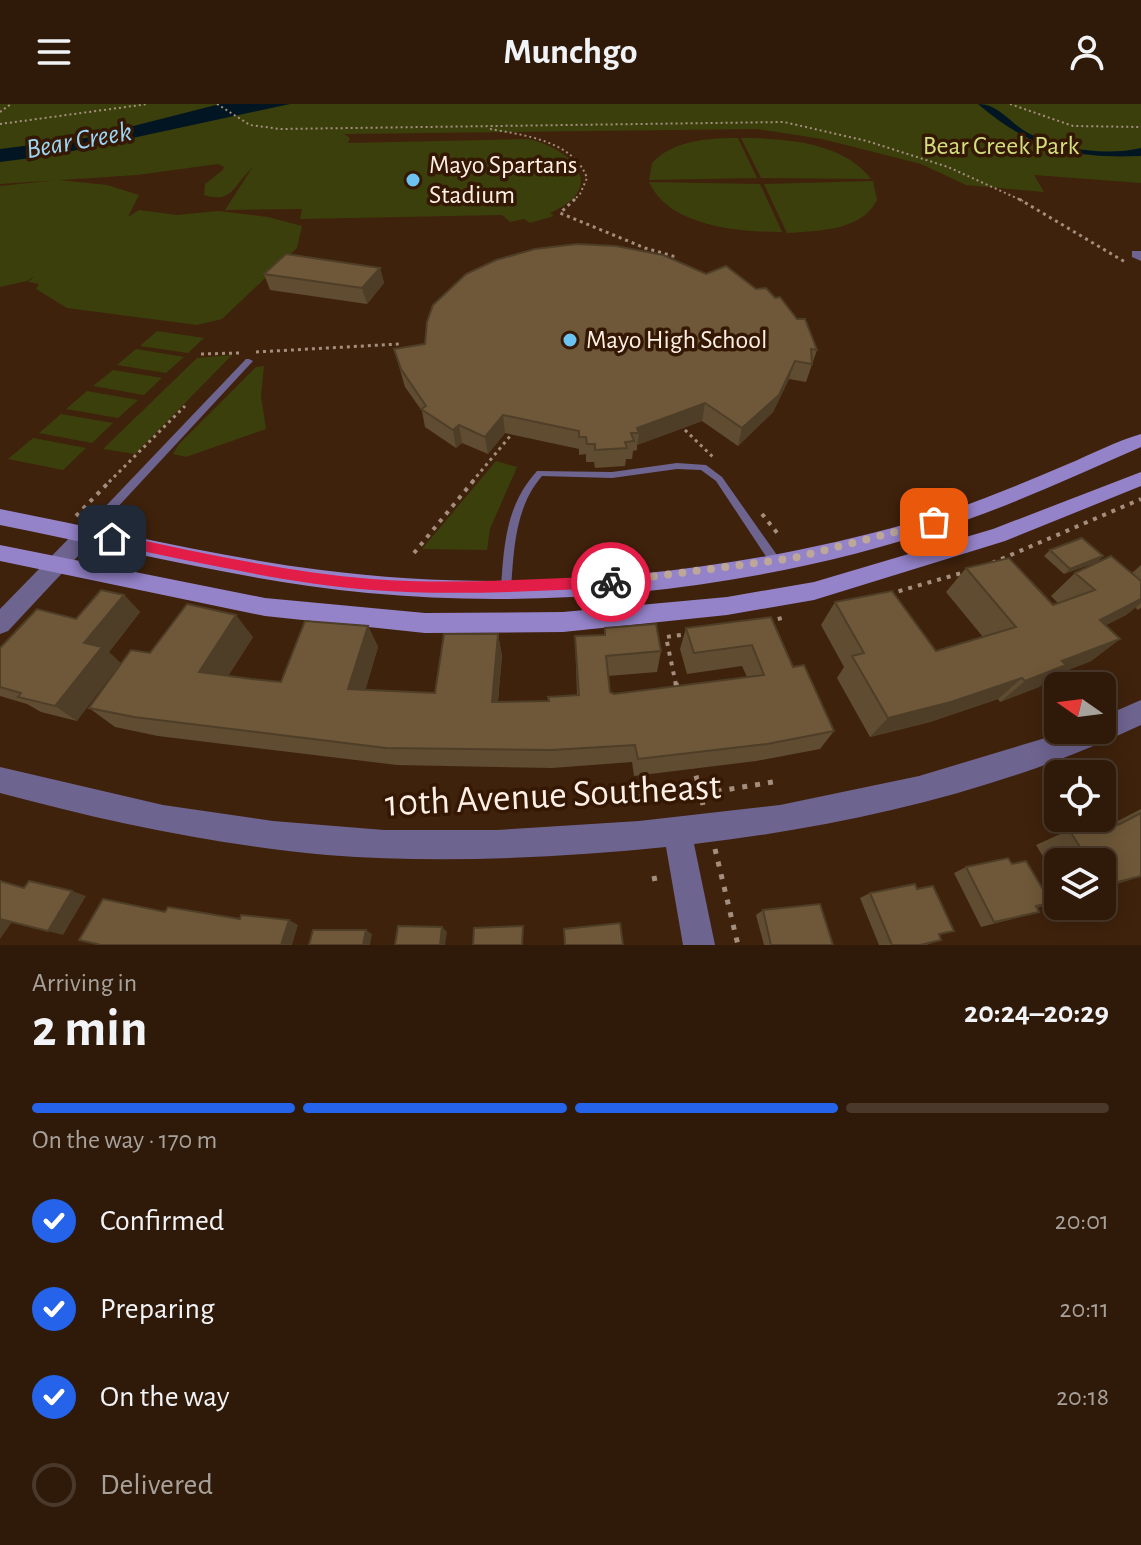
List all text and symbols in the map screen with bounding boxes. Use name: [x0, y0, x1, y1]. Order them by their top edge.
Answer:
icon: menu: [32, 30, 76, 74]
icon: person: [1065, 30, 1109, 74]
text: Munchgo: [503, 34, 638, 70]
water label: Bear Creek: [24, 118, 134, 164]
park label: Bear Creek Park: [923, 133, 1079, 159]
place label: Mayo Spartans Stadium: [429, 152, 577, 208]
marker: Mayo Spartans Stadium: [404, 171, 422, 189]
place label: Mayo High School: [586, 327, 768, 353]
marker: Mayo High School: [561, 331, 579, 349]
pin: [900, 488, 968, 556]
icon: bag: [912, 500, 956, 544]
pin: [78, 505, 146, 573]
icon: home: [90, 517, 134, 561]
courier: [571, 542, 651, 622]
icon: bike: [589, 560, 633, 604]
north arrow: [1044, 672, 1116, 744]
map controls: [1044, 672, 1116, 920]
button: locate: [1044, 760, 1116, 832]
street label: 10th Avenue Southeast: [384, 768, 722, 824]
button: layers: [1044, 848, 1116, 920]
text: Arriving in: [32, 970, 137, 996]
text: 20:24–20:29: [964, 998, 1109, 1028]
text: 2 min: [32, 1003, 147, 1055]
text: On the way · 170 m: [32, 1127, 217, 1153]
icon: check: [32, 1199, 76, 1243]
text: Confirmed: [100, 1206, 224, 1236]
text: 20:01: [1055, 1208, 1109, 1234]
icon: check: [32, 1287, 76, 1331]
text: Preparing: [100, 1294, 215, 1324]
text: 20:11: [1060, 1296, 1109, 1322]
icon: check: [32, 1375, 76, 1419]
text: On the way: [100, 1382, 229, 1412]
text: 20:18: [1056, 1384, 1109, 1410]
text: Delivered: [100, 1470, 213, 1500]

